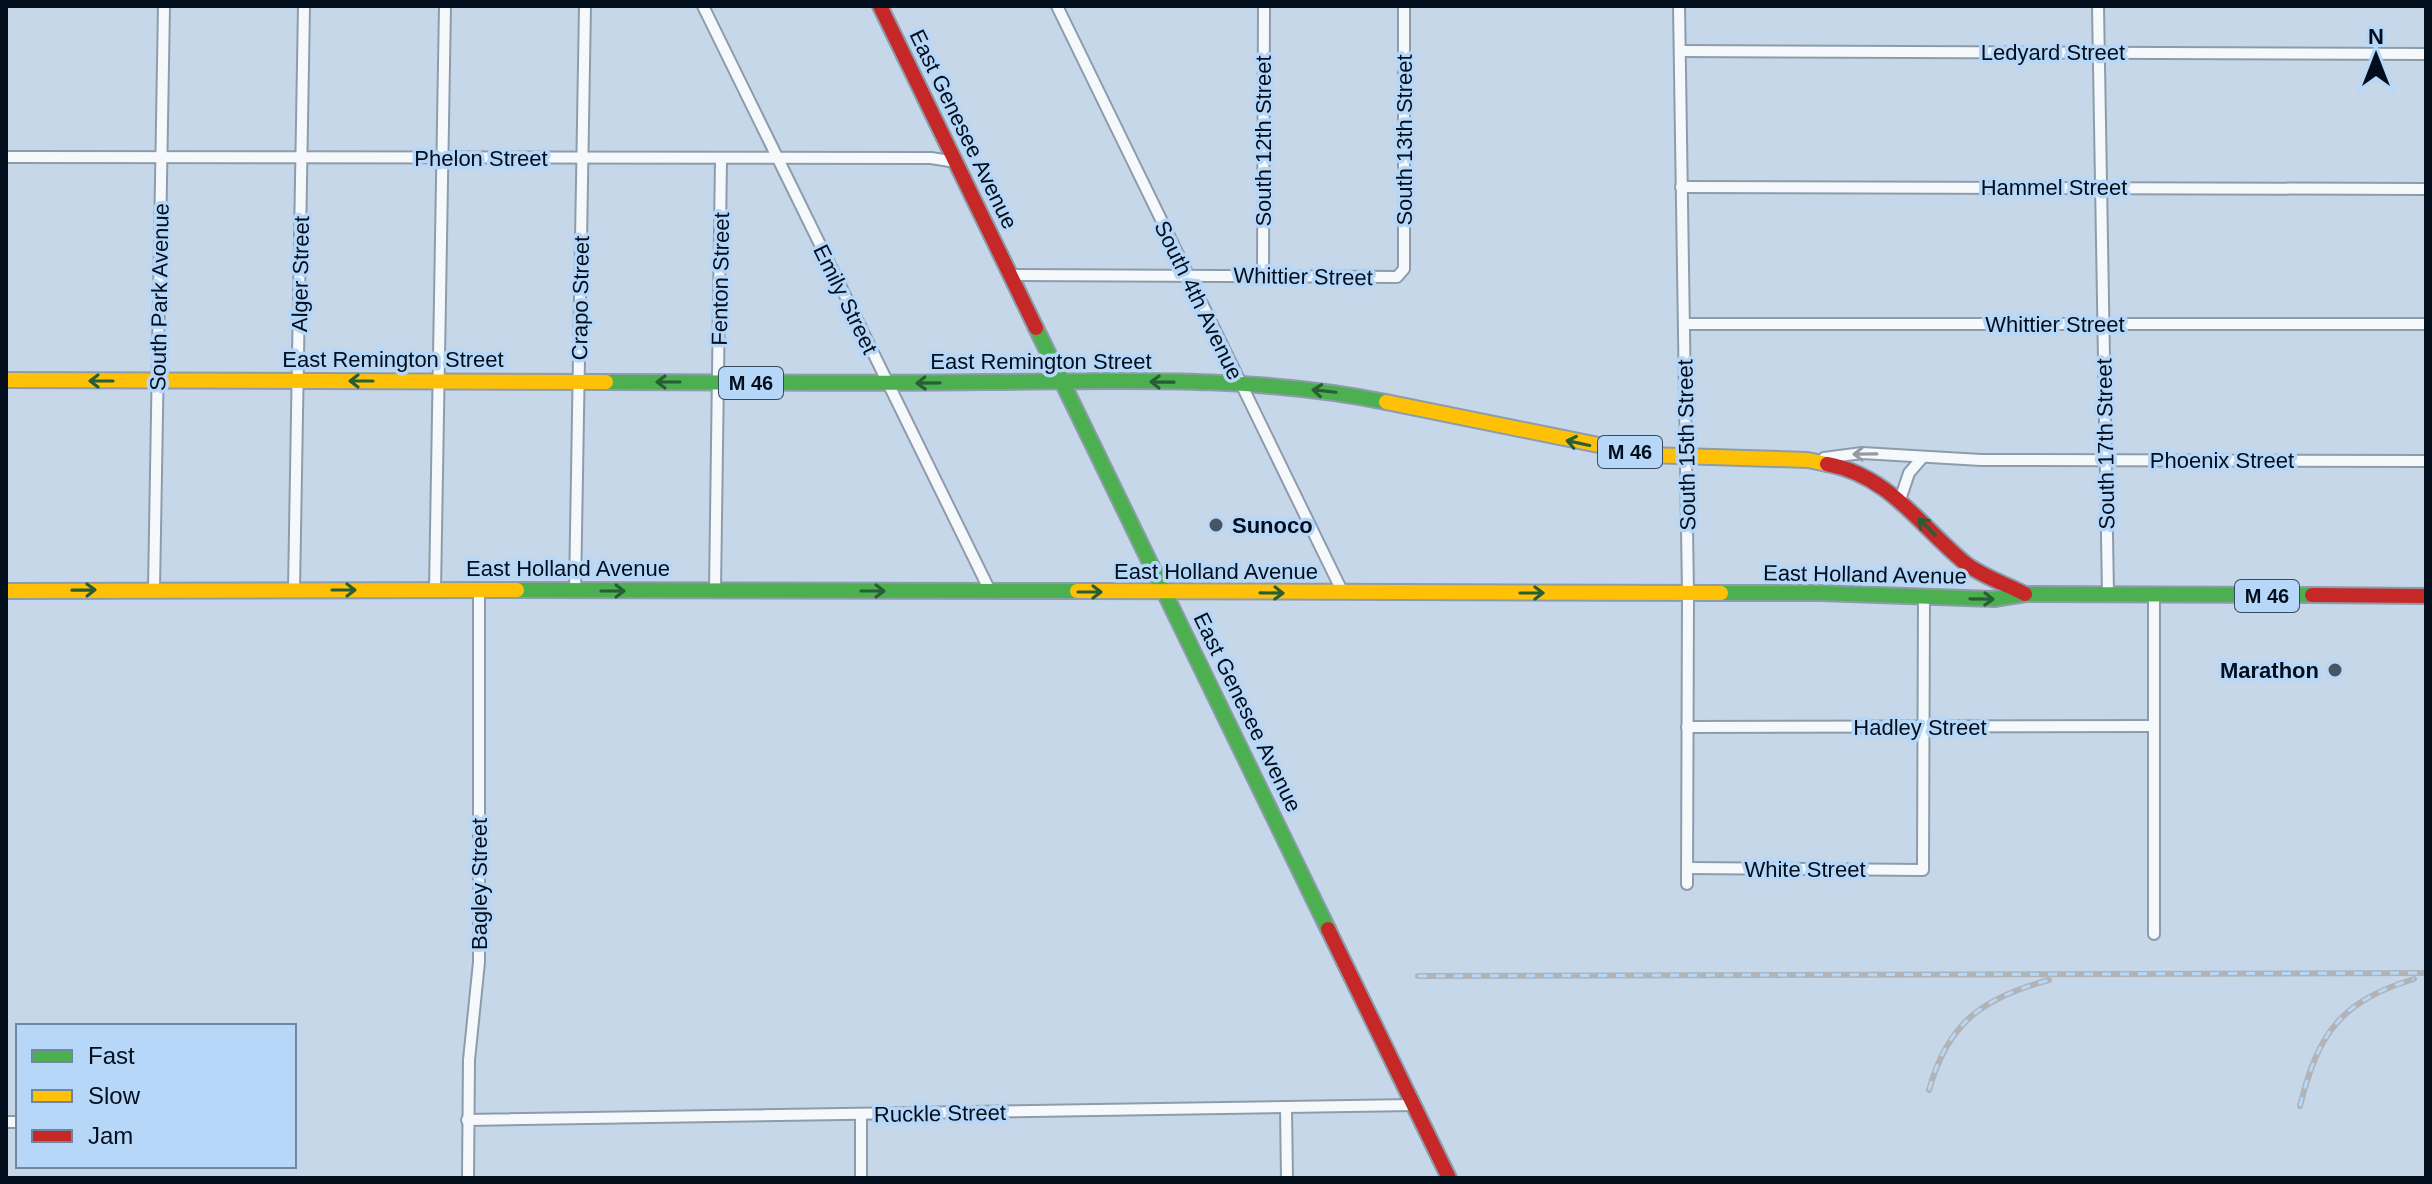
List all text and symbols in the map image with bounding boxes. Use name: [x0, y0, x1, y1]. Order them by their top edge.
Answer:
north arrow: [2336, 16, 2416, 96]
text: N: [2368, 24, 2384, 49]
street label: East Genesee Avenue: [904, 26, 1023, 233]
street label: Ledyard Street: [1981, 40, 2125, 65]
street label: South 13th Street: [1392, 54, 1417, 226]
street label: South 12th Street: [1251, 55, 1276, 227]
street label: Phelon Street: [414, 146, 548, 171]
street label: Hammel Street: [1981, 175, 2127, 200]
street label: South Park Avenue: [145, 203, 174, 391]
street label: Fenton Street: [707, 212, 734, 346]
street label: Alger Street: [287, 216, 314, 332]
street label: South 4th Avenue: [1149, 217, 1248, 384]
street label: Crapo Street: [567, 235, 594, 361]
street label: Emily Street: [808, 240, 883, 358]
street label: Whittier Street: [1233, 263, 1373, 290]
street label: Whittier Street: [1985, 312, 2125, 337]
street label: East Remington Street: [282, 347, 504, 372]
street label: East Remington Street: [930, 349, 1152, 374]
street label: South 17th Street: [2092, 358, 2119, 530]
street label: South 15th Street: [1673, 359, 1700, 531]
road number: M 46: [719, 367, 783, 399]
one-way arrow: [88, 373, 115, 389]
one-way arrow: [348, 373, 375, 389]
one-way arrow: [655, 374, 682, 390]
one-way arrow: [1149, 374, 1176, 390]
one-way arrow: [915, 375, 942, 391]
one-way arrow: [1312, 383, 1337, 398]
one-way arrow: [1566, 435, 1592, 450]
road number: M 46: [1598, 436, 1662, 468]
one-way arrow: [1852, 447, 1879, 462]
street label: Phoenix Street: [2150, 448, 2294, 473]
place label: Sunoco: [1232, 513, 1313, 538]
marker: Sunoco: [1207, 516, 1225, 534]
one-way arrow: [1917, 518, 1937, 537]
street label: East Holland Avenue: [466, 556, 670, 581]
street label: East Holland Avenue: [1114, 559, 1318, 584]
street label: East Holland Avenue: [1763, 560, 1967, 589]
road number: M 46: [2235, 580, 2299, 612]
one-way arrow: [70, 582, 97, 598]
one-way arrow: [330, 582, 357, 598]
one-way arrow: [599, 583, 626, 599]
one-way arrow: [859, 583, 886, 599]
one-way arrow: [1076, 584, 1103, 600]
one-way arrow: [1258, 585, 1285, 601]
one-way arrow: [1518, 585, 1545, 600]
one-way arrow: [1968, 591, 1995, 607]
street label: East Genesee Avenue: [1188, 609, 1307, 816]
place label: Marathon: [2220, 658, 2319, 683]
marker: Marathon: [2326, 661, 2344, 679]
street label: Hadley Street: [1853, 715, 1987, 740]
street label: Bagley Street: [467, 818, 492, 950]
street label: White Street: [1744, 857, 1866, 882]
legend: [16, 1024, 296, 1168]
text: Fast: [88, 1042, 135, 1069]
text: Slow: [88, 1082, 141, 1109]
street label: Ruckle Street: [874, 1100, 1006, 1127]
text: Jam: [88, 1122, 133, 1149]

